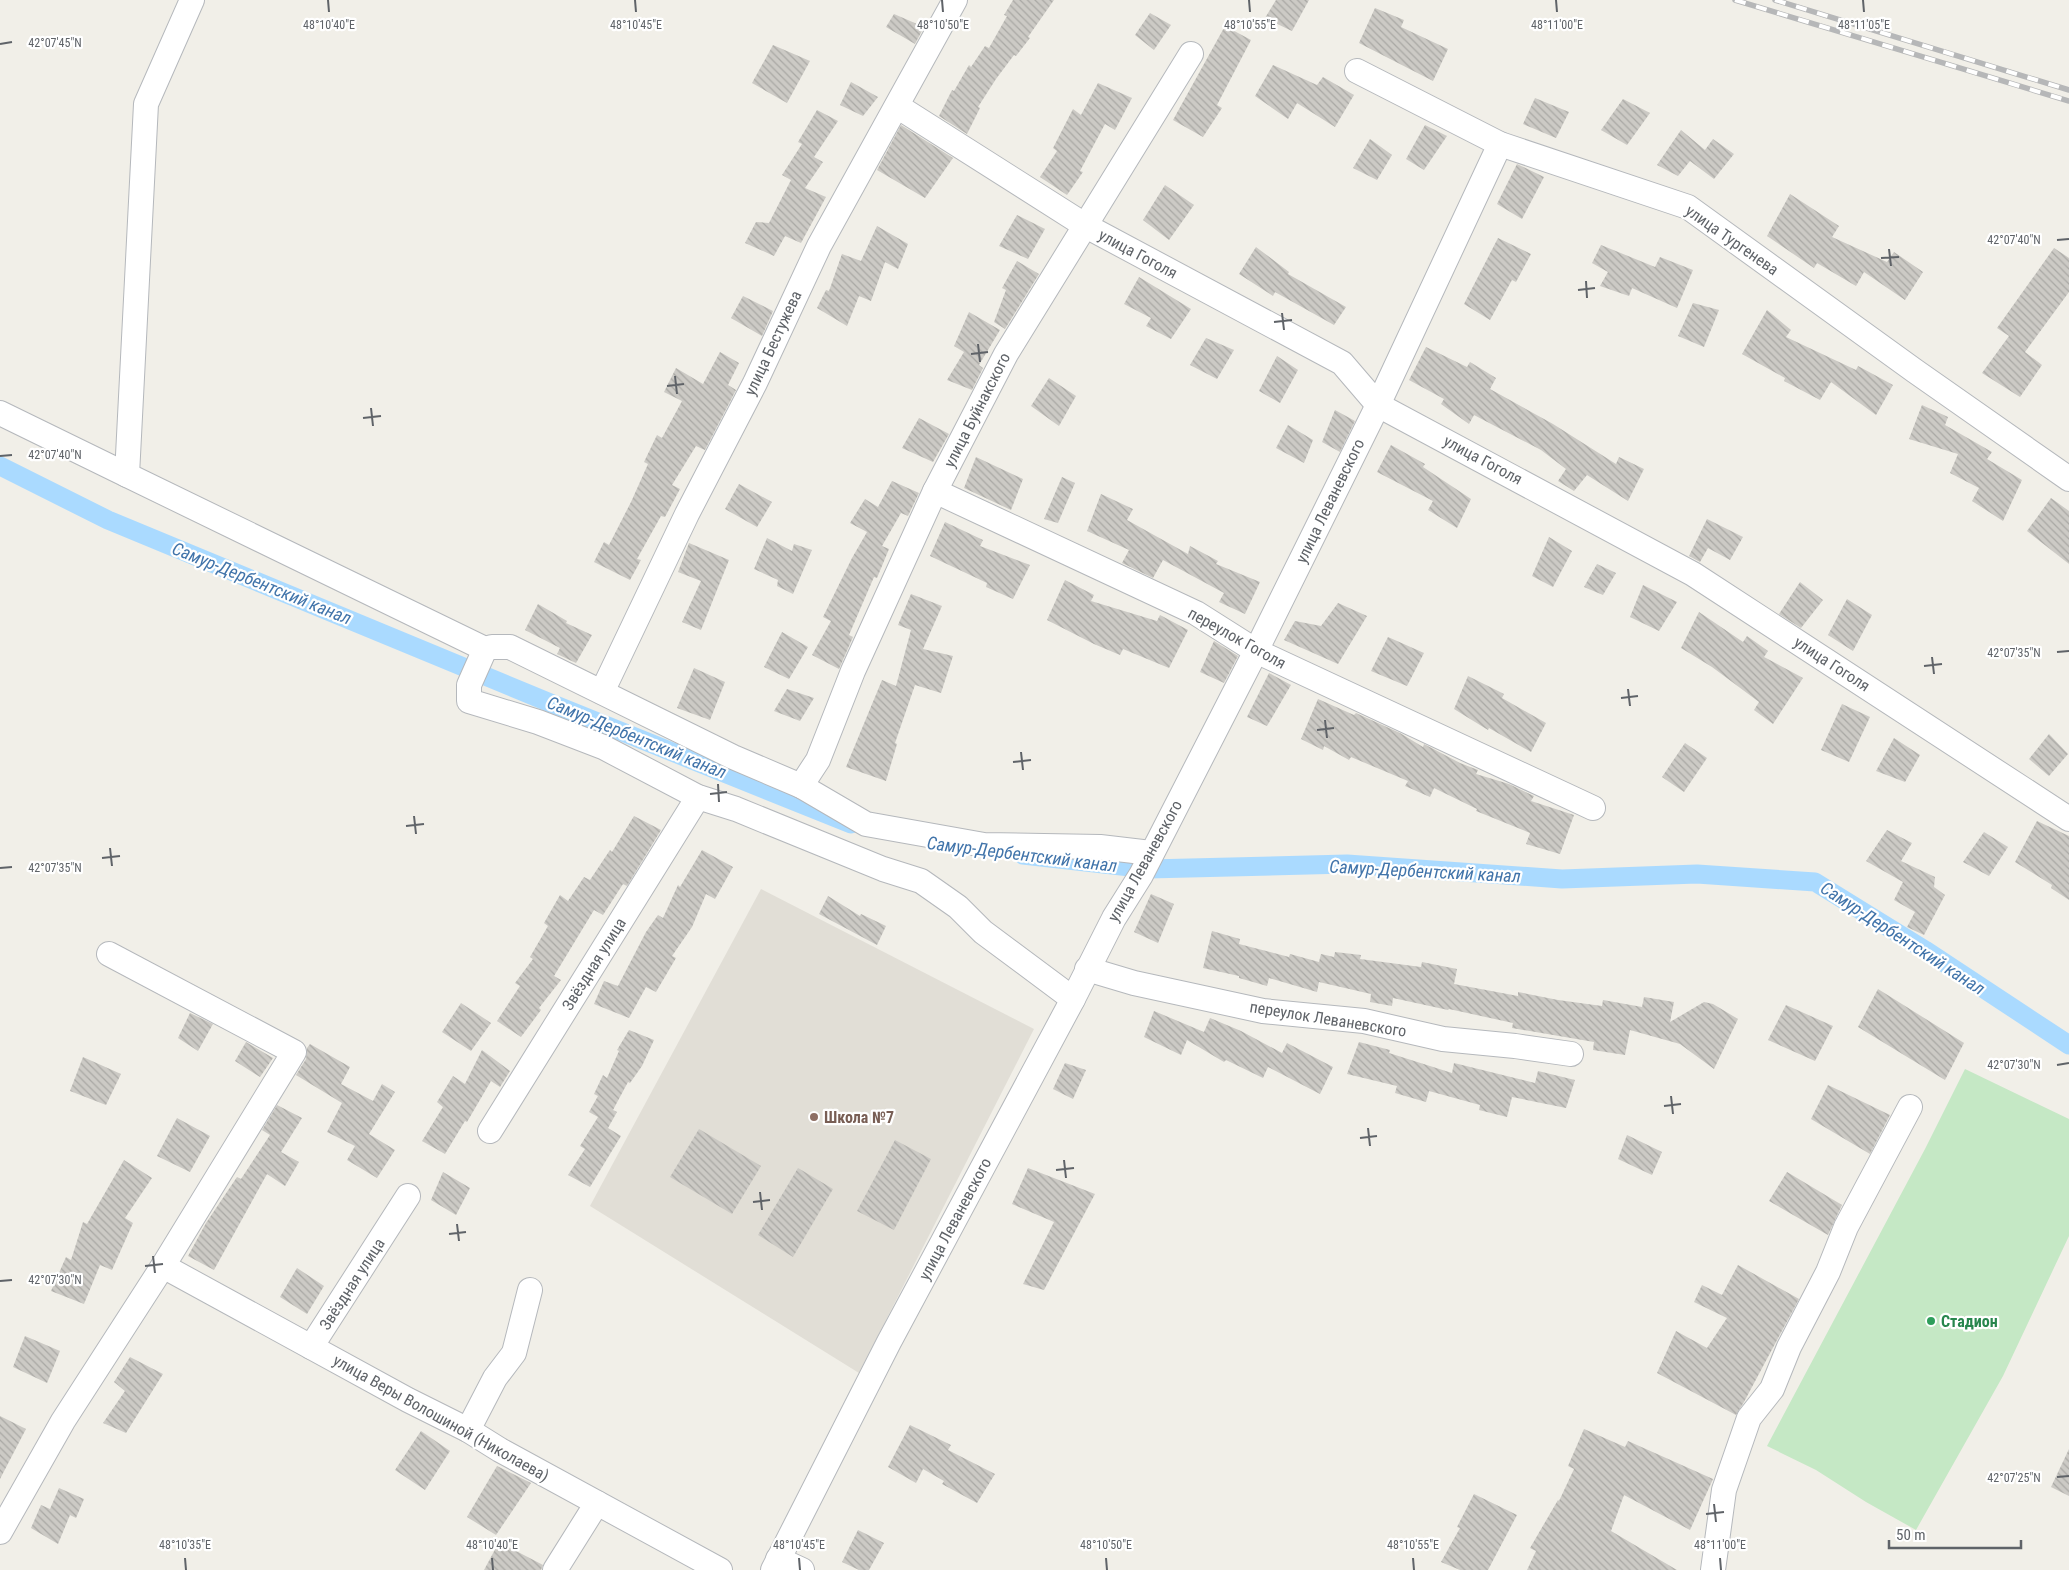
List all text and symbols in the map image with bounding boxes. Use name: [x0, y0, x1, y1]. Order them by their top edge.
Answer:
text: 48°10'40"E: [303, 18, 355, 32]
text: 48°10'45"E: [610, 18, 662, 32]
text: 48°10'50"E: [917, 18, 969, 32]
text: 48°10'55"E: [1224, 18, 1276, 32]
text: 48°11'00"E: [1531, 18, 1583, 32]
text: 48°11'05"E: [1838, 18, 1890, 32]
text: 42°07'45"N: [28, 36, 82, 50]
street label: улица Тургенева: [1682, 201, 1782, 279]
street label: улица Гоголя: [1095, 225, 1181, 283]
text: 42°07'40"N: [1987, 233, 2041, 247]
street label: улица Бестужева: [740, 288, 806, 398]
street label: улица Буйнакского: [940, 349, 1014, 471]
street label: улица Гоголя: [1440, 431, 1526, 489]
street label: улица Леваневского: [1292, 436, 1368, 566]
text: 42°07'40"N: [28, 448, 82, 462]
water label: Самур-Дербентский канал: [169, 537, 355, 629]
street label: переулок Гоголя: [1185, 603, 1289, 673]
street label: улица Гоголя: [1791, 633, 1873, 695]
text: 42°07'35"N: [1987, 646, 2041, 660]
water label: Самур-Дербентский канал: [544, 691, 730, 783]
street label: улица Леваневского: [1104, 797, 1186, 925]
water label: Самур-Дербентский канал: [926, 832, 1118, 876]
water label: Самур-Дербентский канал: [1329, 856, 1521, 887]
text: 42°07'35"N: [28, 861, 82, 875]
water label: Самур-Дербентский канал: [1817, 877, 1989, 999]
street label: Звёздная улица: [558, 914, 630, 1014]
street label: переулок Леваневского: [1248, 997, 1408, 1041]
text: 42°07'30"N: [1987, 1058, 2041, 1072]
place label: Школа №7: [824, 1108, 894, 1127]
marker: Школа №7: [808, 1111, 820, 1123]
street label: улица Леваневского: [915, 1155, 995, 1283]
street label: Звёздная улица: [315, 1235, 389, 1333]
text: 42°07'30"N: [28, 1273, 82, 1287]
place label: Стадион: [1941, 1312, 1998, 1331]
marker: Стадион: [1925, 1315, 1937, 1327]
street label: улица Веры Волошиной (Николаева): [330, 1351, 552, 1485]
text: 42°07'25"N: [1987, 1471, 2041, 1485]
scale bar: [1889, 1518, 2022, 1550]
text: 50 m: [1896, 1526, 1926, 1544]
text: 48°10'35"E: [159, 1538, 211, 1552]
text: 48°10'40"E: [466, 1538, 518, 1552]
text: 48°10'45"E: [773, 1538, 825, 1552]
text: 48°10'50"E: [1080, 1538, 1132, 1552]
text: 48°10'55"E: [1387, 1538, 1439, 1552]
text: 48°11'00"E: [1694, 1538, 1746, 1552]

